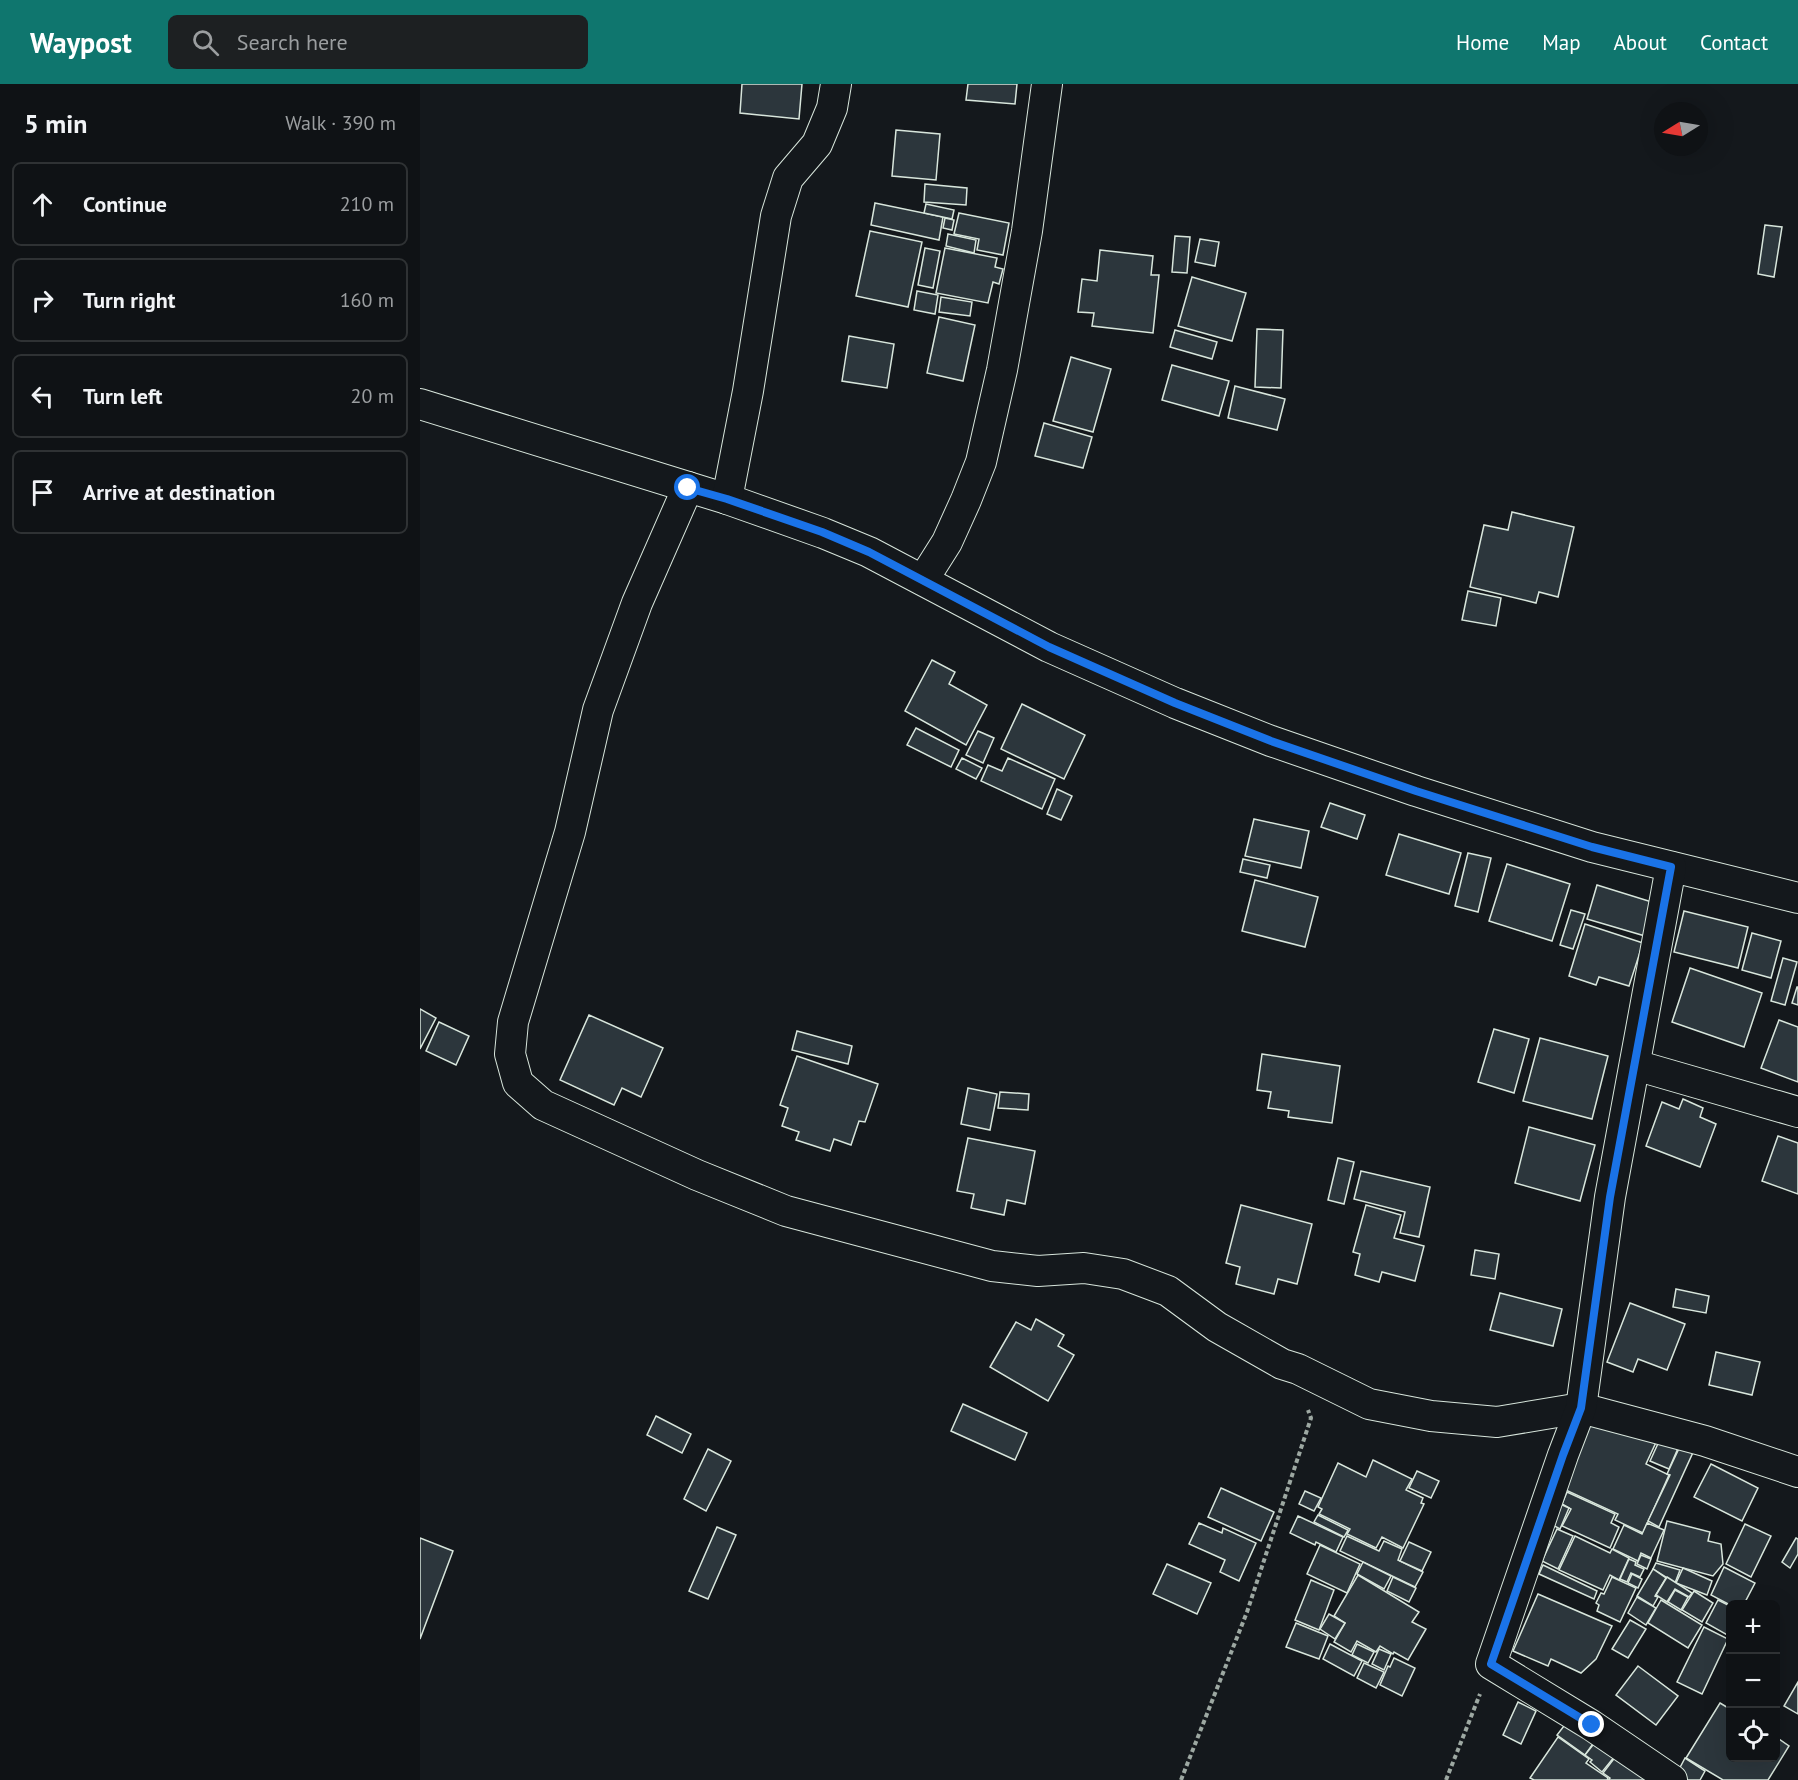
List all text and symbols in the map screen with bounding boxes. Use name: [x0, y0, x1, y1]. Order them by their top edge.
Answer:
search box: [168, 15, 588, 69]
text: Waypost: [30, 24, 132, 61]
icon: search: [189, 26, 222, 59]
text: Search here: [237, 28, 348, 56]
text: Home: [1456, 29, 1509, 56]
text: Map: [1542, 29, 1581, 56]
text: About: [1614, 29, 1667, 56]
text: Contact: [1700, 29, 1768, 56]
north arrow: [1654, 102, 1708, 156]
text: 5 min: [24, 107, 87, 140]
text: Walk · 390 m: [285, 110, 396, 136]
icon: ahead: [26, 188, 59, 221]
text: Continue: [83, 190, 167, 218]
text: 210 m: [340, 191, 394, 217]
icon: right: [26, 284, 59, 317]
text: Turn right: [83, 286, 175, 314]
text: 160 m: [340, 287, 394, 313]
icon: left: [26, 380, 59, 413]
text: Turn left: [83, 382, 163, 410]
text: 20 m: [351, 383, 394, 409]
route start: [674, 474, 700, 500]
icon: arrive: [26, 476, 59, 509]
text: Arrive at destination: [83, 478, 275, 506]
map controls: [1726, 1600, 1780, 1762]
button: +: [1726, 1600, 1780, 1654]
button: −: [1726, 1654, 1780, 1708]
button: locate: [1726, 1708, 1780, 1762]
route end: [1578, 1711, 1604, 1737]

